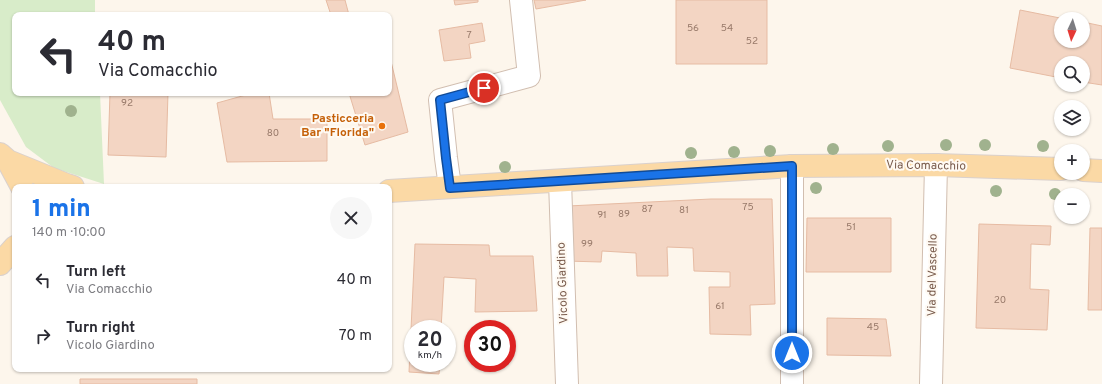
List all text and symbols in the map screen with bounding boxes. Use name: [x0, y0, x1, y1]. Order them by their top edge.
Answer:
north arrow: [1054, 12, 1090, 48]
map controls: [1054, 12, 1090, 224]
house number: 56: [687, 22, 699, 35]
house number: 54: [721, 22, 733, 35]
text: 40 m: [98, 25, 166, 61]
icon: left: [32, 28, 84, 80]
house number: 7: [466, 29, 472, 42]
house number: 52: [746, 35, 758, 48]
button: search: [1054, 56, 1090, 92]
text: Via Comacchio: [98, 60, 218, 83]
pin: [467, 71, 501, 105]
icon: arrive: [473, 77, 495, 99]
house number: 92: [121, 97, 133, 110]
button: layers: [1054, 100, 1090, 136]
place label: Pasticceria Bar "Florida": [301, 111, 374, 141]
marker: Pasticceria Bar "Florida": [377, 121, 387, 131]
house number: 80: [267, 127, 279, 140]
button: +: [1054, 144, 1090, 180]
street label: Via Comacchio: [886, 157, 966, 175]
button: −: [1054, 188, 1090, 224]
text: 1 min: [32, 195, 91, 225]
button: close: [330, 197, 372, 239]
house number: 75: [742, 201, 754, 214]
house number: 87: [641, 203, 653, 216]
house number: 81: [679, 204, 689, 217]
house number: 89: [618, 208, 630, 221]
house number: 91: [597, 209, 607, 222]
house number: 51: [846, 221, 856, 234]
text: 140 m · 10:00: [32, 225, 106, 241]
street label: Via del Vascello: [924, 233, 942, 317]
house number: 99: [581, 238, 593, 251]
street label: Vicolo Giardino: [554, 241, 572, 324]
text: Turn left: [66, 263, 126, 282]
icon: left: [32, 269, 54, 291]
text: 40 m: [337, 271, 372, 290]
text: Via Comacchio: [66, 282, 152, 298]
house number: 20: [994, 294, 1006, 307]
house number: 61: [715, 300, 725, 313]
text: Turn right: [66, 319, 135, 338]
speed limit sign: 30: [464, 320, 516, 372]
house number: 45: [867, 321, 879, 334]
icon: right: [32, 325, 54, 347]
text: 70 m: [339, 327, 372, 346]
text: 20: [417, 328, 443, 354]
position arrow: [771, 332, 813, 374]
text: Vicolo Giardino: [66, 338, 155, 354]
text: km/h: [418, 349, 442, 362]

